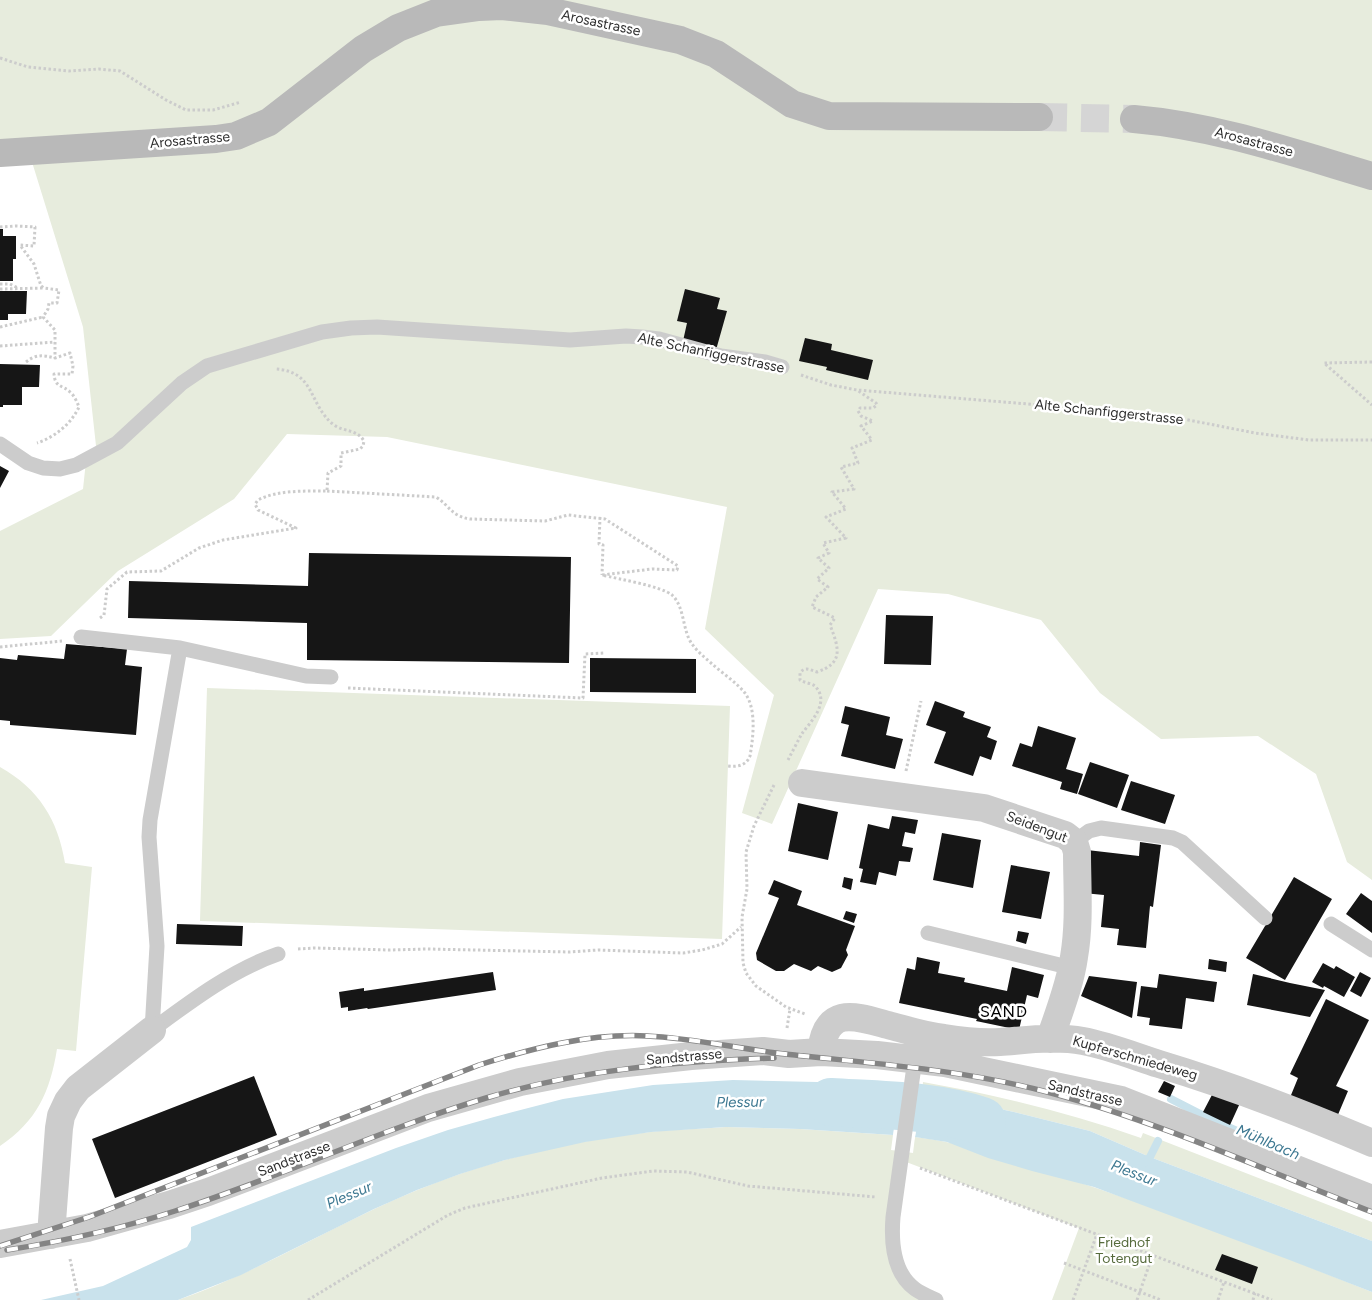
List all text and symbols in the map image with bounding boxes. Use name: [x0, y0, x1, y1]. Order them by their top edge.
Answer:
street label: Arosastrasse: [560, 6, 642, 40]
street label: Arosastrasse: [1213, 123, 1295, 161]
street label: Arosastrasse: [149, 128, 231, 152]
street label: Alte Schanfiggerstrasse: [636, 329, 786, 377]
street label: Alte Schanfiggerstrasse: [1034, 396, 1185, 428]
street label: Seidengut: [1004, 808, 1070, 846]
district label: SAND: [980, 1002, 1028, 1021]
street label: Kupferschmiedeweg: [1071, 1032, 1199, 1084]
street label: Sandstrasse: [645, 1045, 723, 1069]
street label: Sandstrasse: [1046, 1076, 1124, 1110]
water label: Plessur: [716, 1093, 765, 1111]
water label: Mühlbach: [1234, 1121, 1302, 1163]
street label: Sandstrasse: [255, 1137, 333, 1181]
water label: Plessur: [1108, 1156, 1160, 1190]
water label: Plessur: [323, 1177, 375, 1213]
park label: Friedhof Totengut: [1095, 1234, 1153, 1267]

